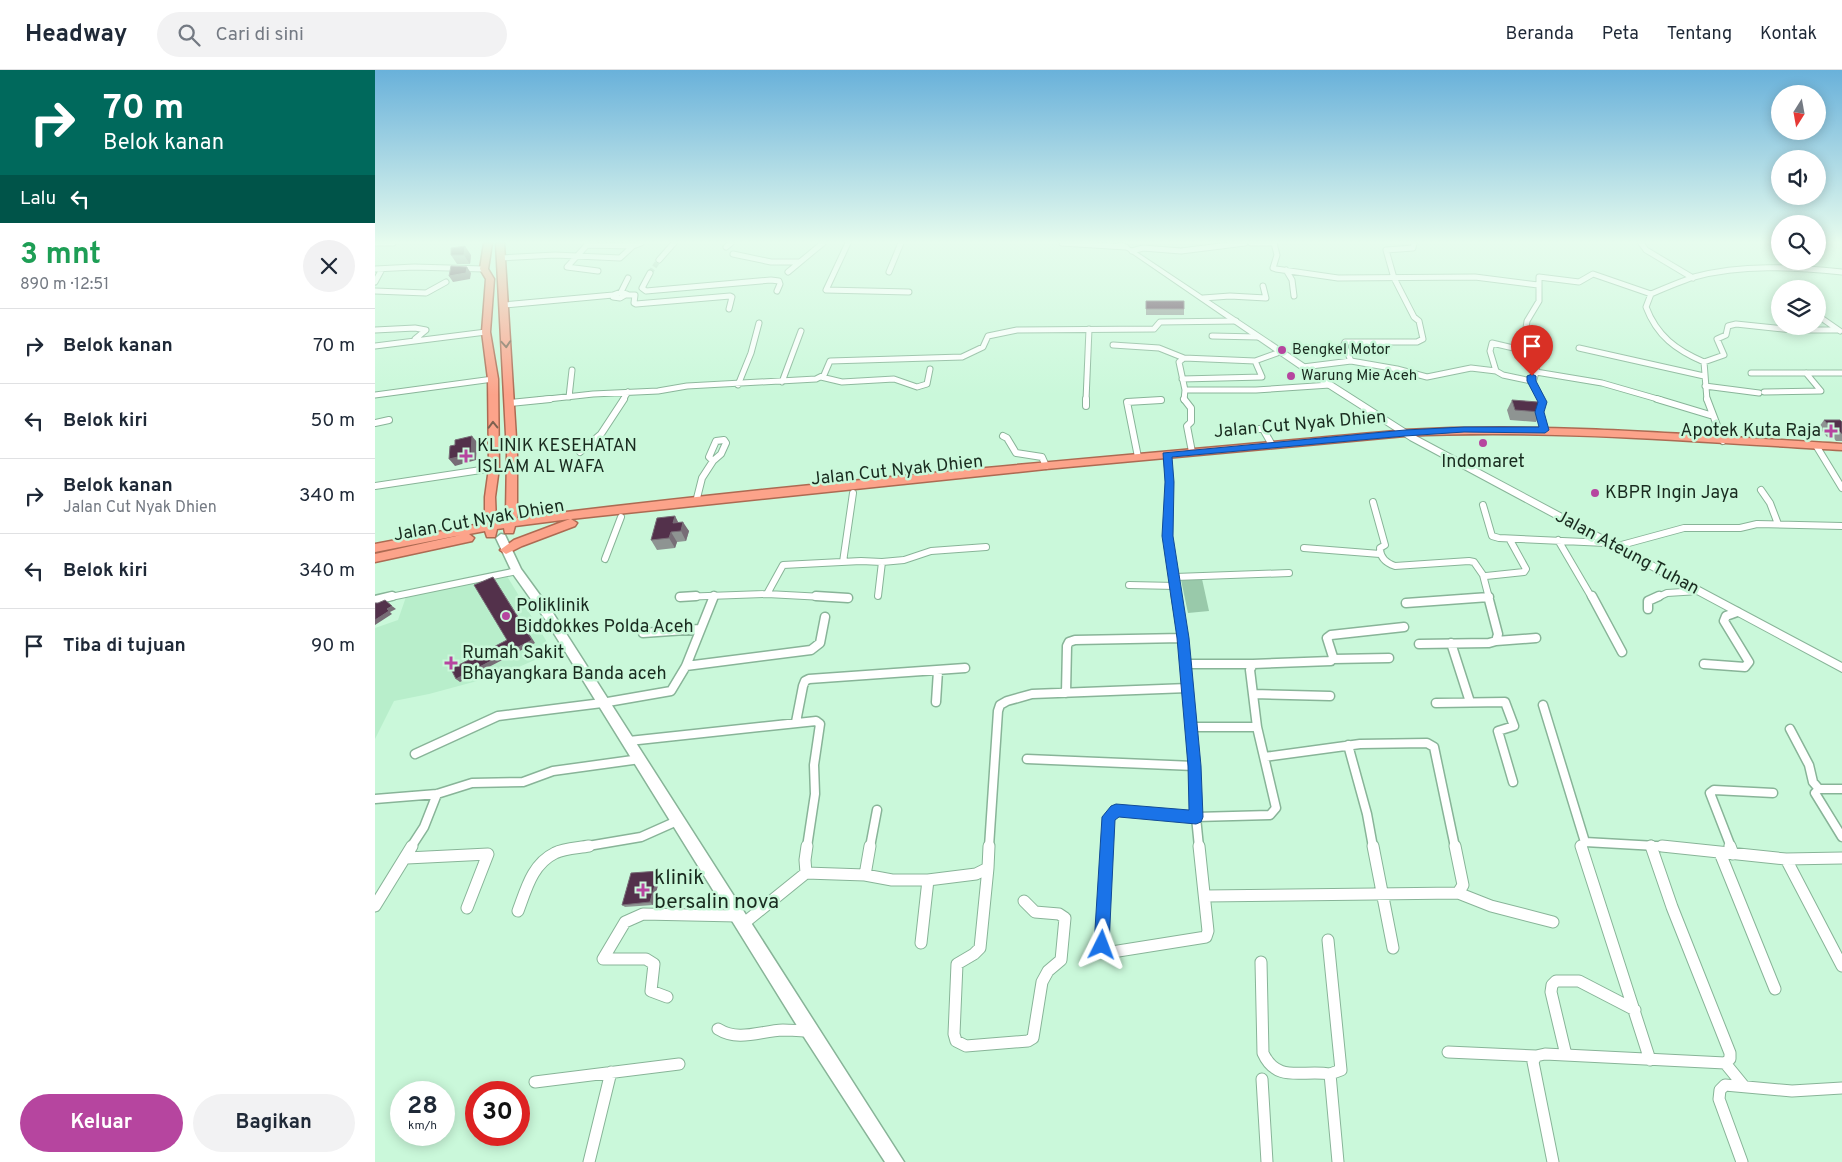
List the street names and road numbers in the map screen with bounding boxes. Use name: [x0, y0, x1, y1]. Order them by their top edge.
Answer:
street label: Jalan Cut Nyak Dhien: [1213, 406, 1387, 444]
street label: Jalan Cut Nyak Dhien: [810, 451, 984, 491]
street label: Jalan Cut Nyak Dhien: [392, 495, 566, 547]
street label: Jalan Ateung Tuhan: [1551, 505, 1703, 601]

